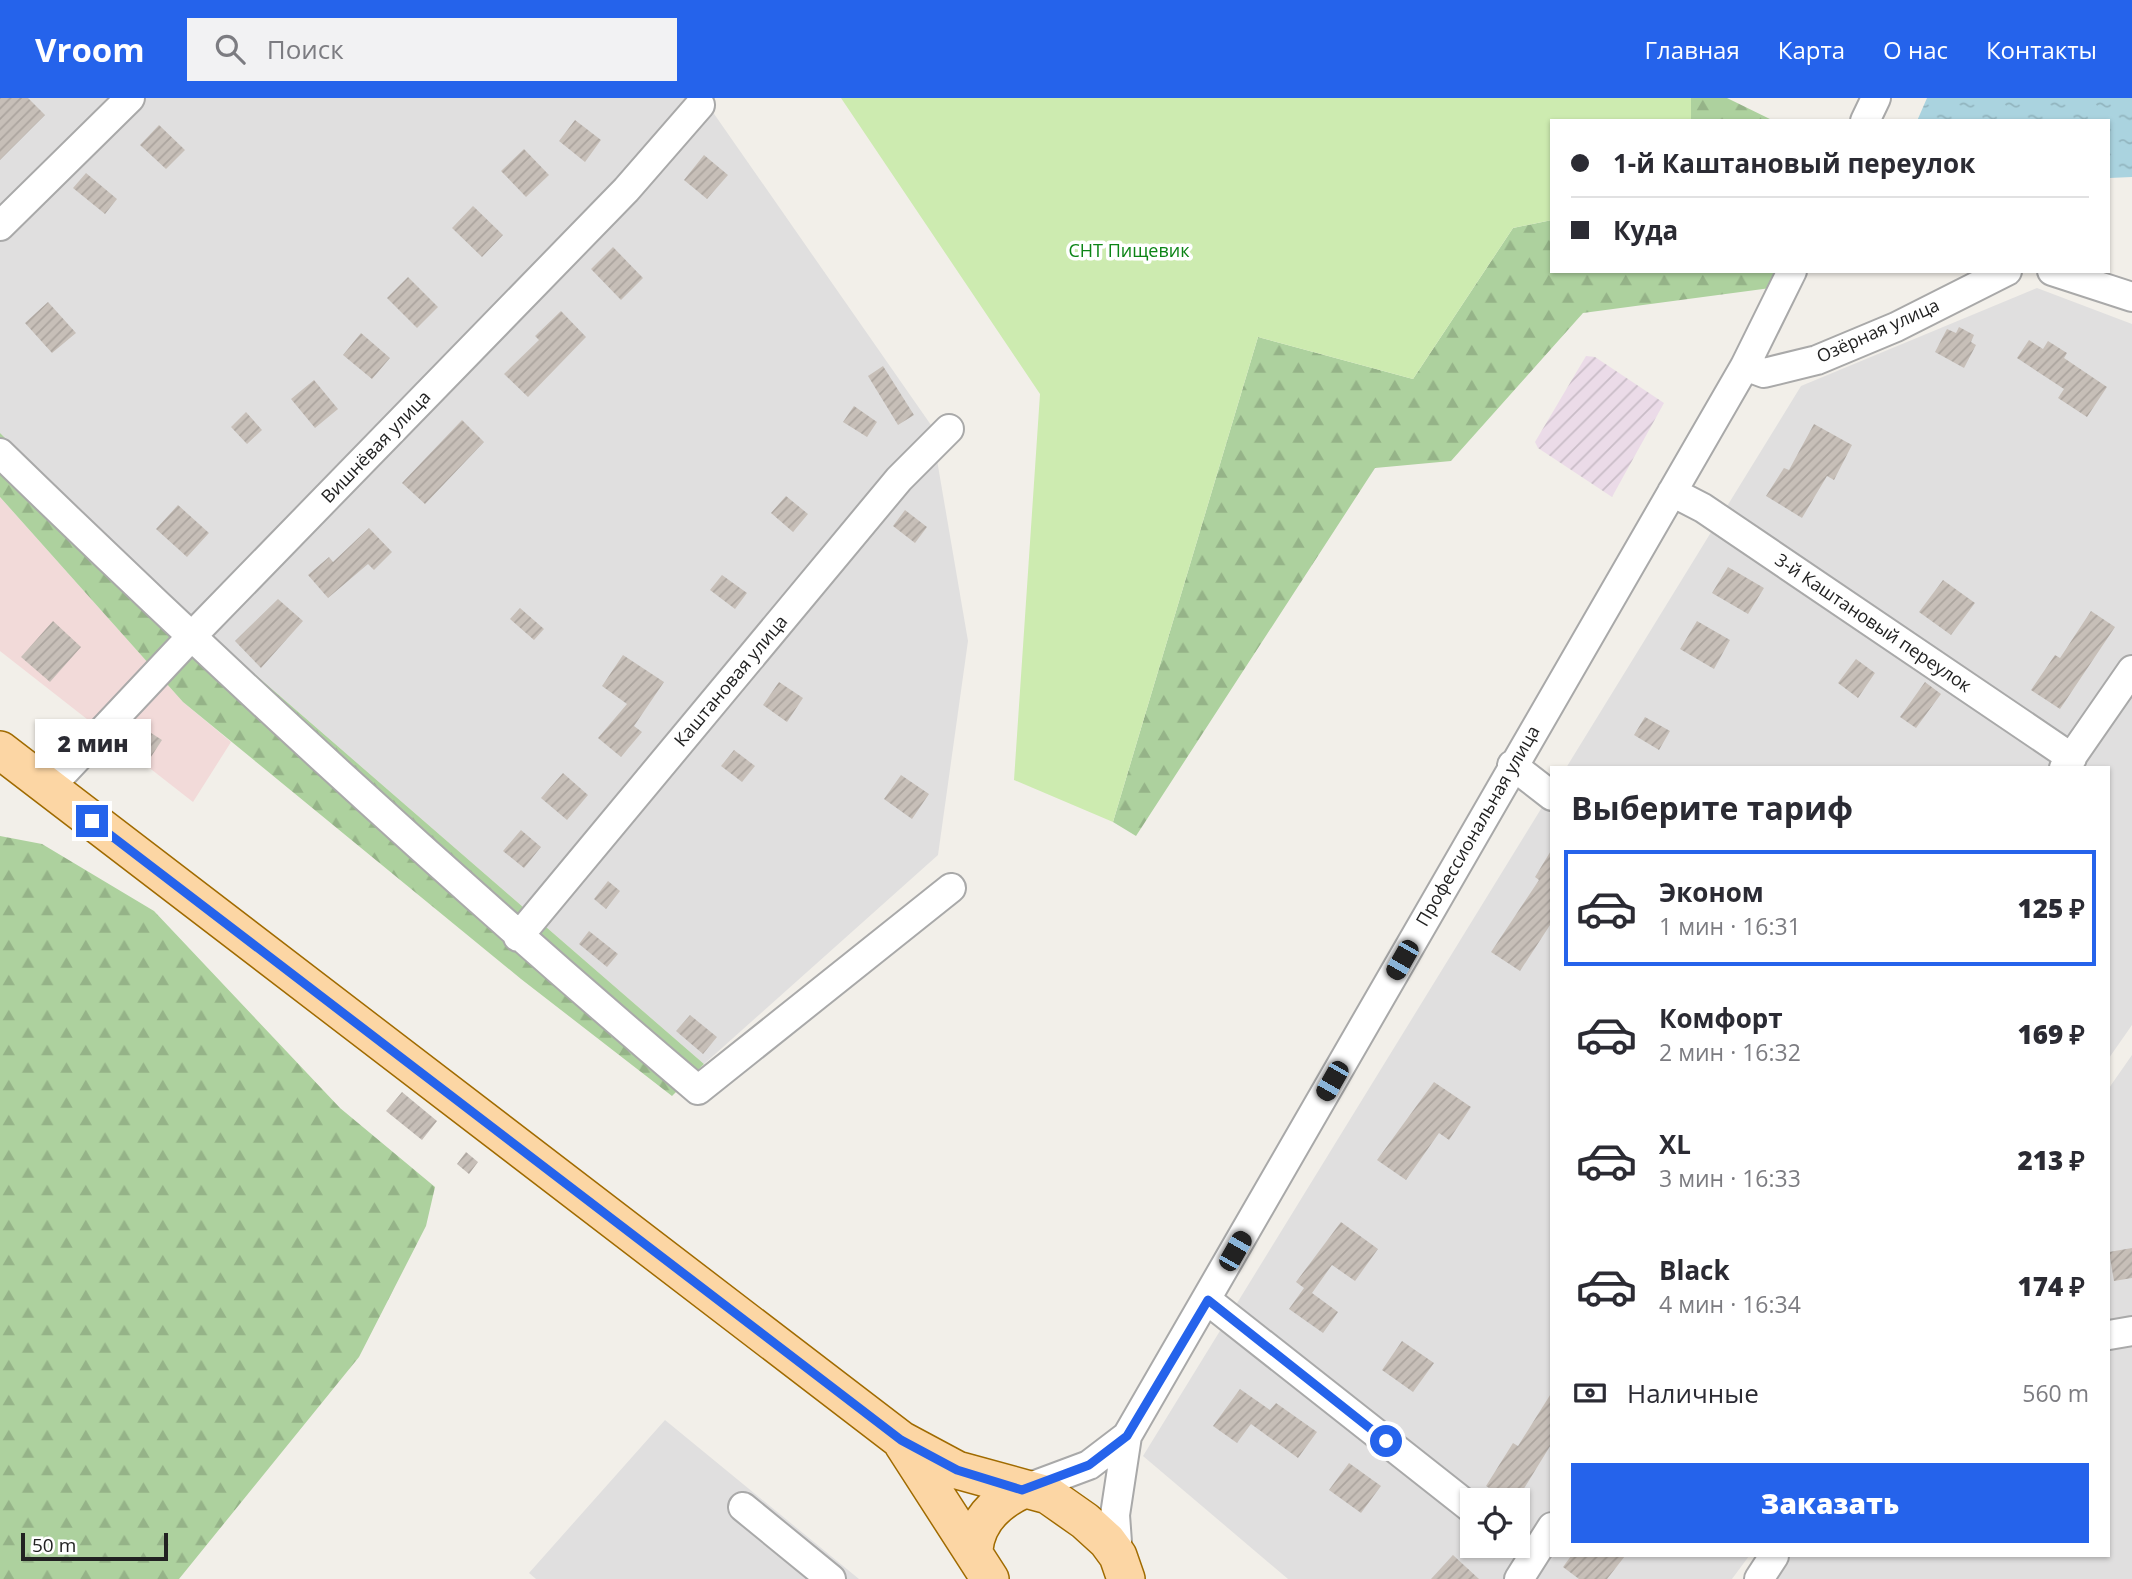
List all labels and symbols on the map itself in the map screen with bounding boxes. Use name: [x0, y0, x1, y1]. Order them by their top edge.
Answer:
park label: СНТ Пищевик: [1068, 238, 1190, 262]
street label: Озёрная улица: [1812, 292, 1943, 368]
street label: Вишнёвая улица: [315, 385, 435, 508]
street label: 3-й Каштановый переулок: [1771, 547, 1977, 697]
street label: Каштановая улица: [668, 610, 792, 751]
callout: 2 мин: [34, 720, 150, 768]
street label: Профессиональная улица: [1410, 721, 1544, 930]
route end: [76, 805, 108, 837]
car: [1383, 937, 1422, 983]
car: [1313, 1058, 1352, 1104]
car: [1216, 1228, 1255, 1274]
route start: [1370, 1425, 1402, 1457]
scale bar: [21, 1530, 168, 1562]

